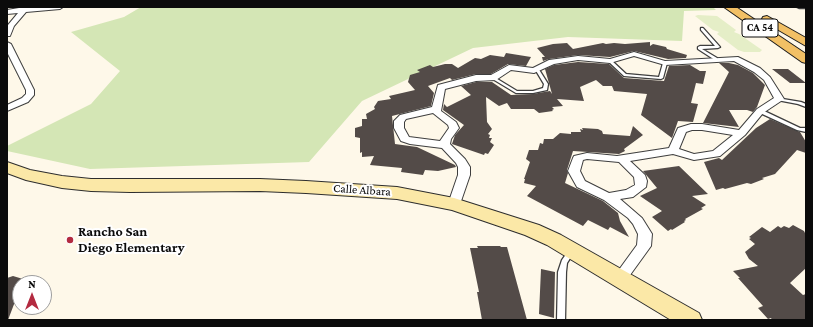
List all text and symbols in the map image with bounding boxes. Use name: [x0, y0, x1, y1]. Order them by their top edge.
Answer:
road number: CA 54: [742, 19, 778, 37]
street label: Calle Albara: [333, 181, 391, 199]
place label: Rancho San Diego Elementary: [78, 224, 184, 256]
marker: Rancho San Diego Elementary: [65, 235, 75, 245]
north arrow: [12, 275, 52, 315]
text: N: [28, 278, 36, 290]

